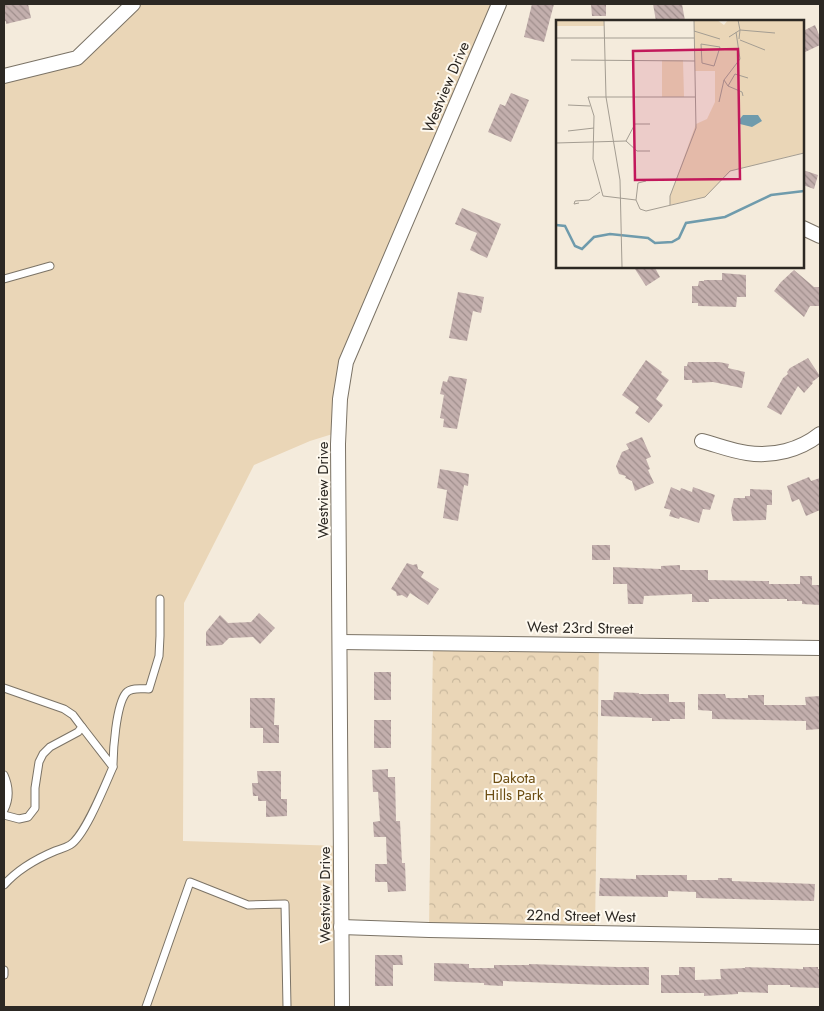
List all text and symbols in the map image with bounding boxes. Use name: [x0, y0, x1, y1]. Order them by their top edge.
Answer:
inset map: [556, 20, 804, 268]
street label: Westview Drive: [417, 38, 475, 136]
street label: Westview Drive: [312, 441, 334, 539]
street label: West 23rd Street: [527, 616, 634, 640]
park label: Dakota Hills Park: [485, 767, 544, 806]
street label: Westview Drive: [314, 846, 336, 944]
street label: 22nd Street West: [526, 904, 636, 928]

